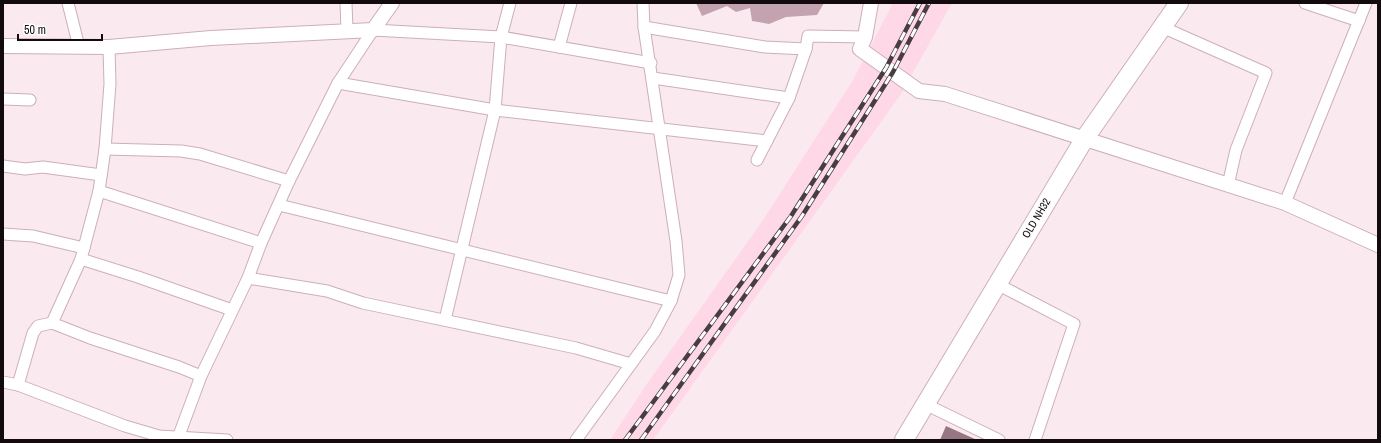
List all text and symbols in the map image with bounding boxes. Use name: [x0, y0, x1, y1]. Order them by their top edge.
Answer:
scale bar: [18, 16, 102, 42]
text: 50 m: [24, 22, 46, 38]
street label: OLD NH32: [1019, 195, 1053, 241]

